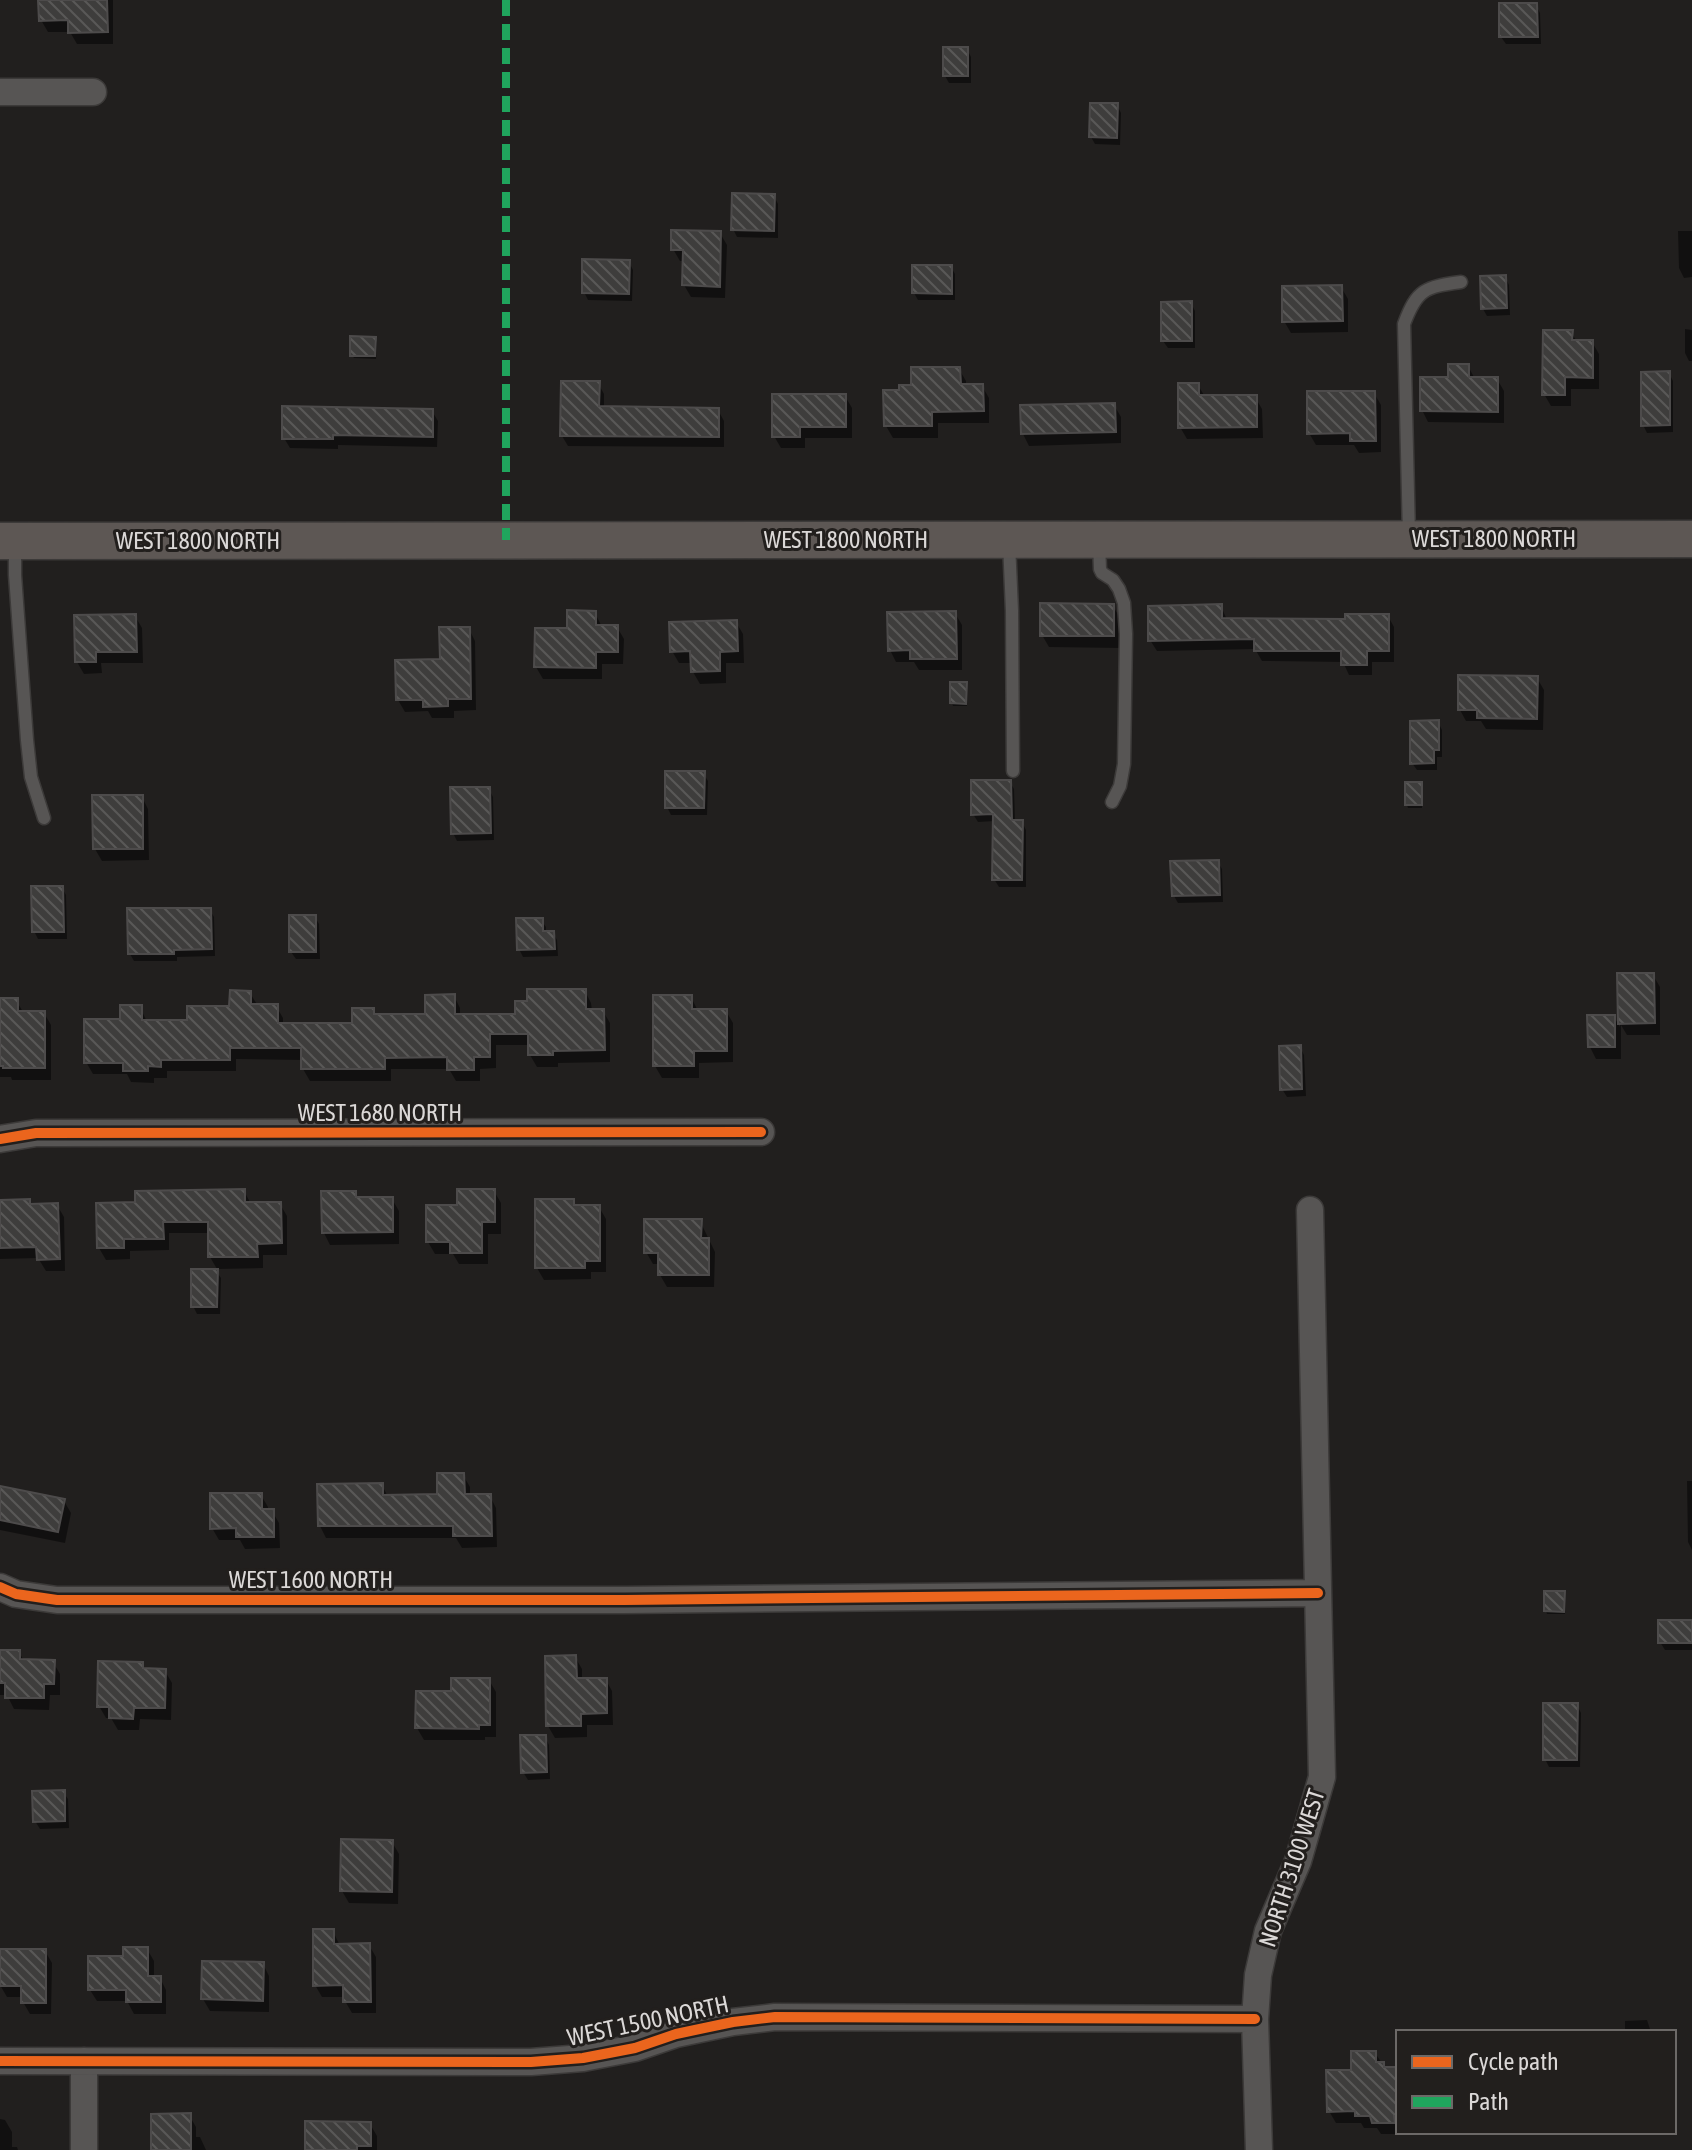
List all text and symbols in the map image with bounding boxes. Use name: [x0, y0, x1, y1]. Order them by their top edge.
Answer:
street label: WEST 1800 NORTH: [1412, 525, 1576, 552]
street label: WEST 1800 NORTH: [764, 526, 928, 553]
street label: WEST 1800 NORTH: [116, 527, 280, 554]
street label: WEST 1680 NORTH: [298, 1099, 462, 1126]
street label: WEST 1600 NORTH: [229, 1566, 393, 1593]
street label: NORTH 3100 WEST: [1253, 1785, 1330, 1950]
street label: WEST 1500 NORTH: [565, 1990, 731, 2051]
legend: [1396, 2030, 1676, 2134]
text: Cycle path: [1468, 2048, 1559, 2075]
text: Path: [1468, 2088, 1509, 2115]

